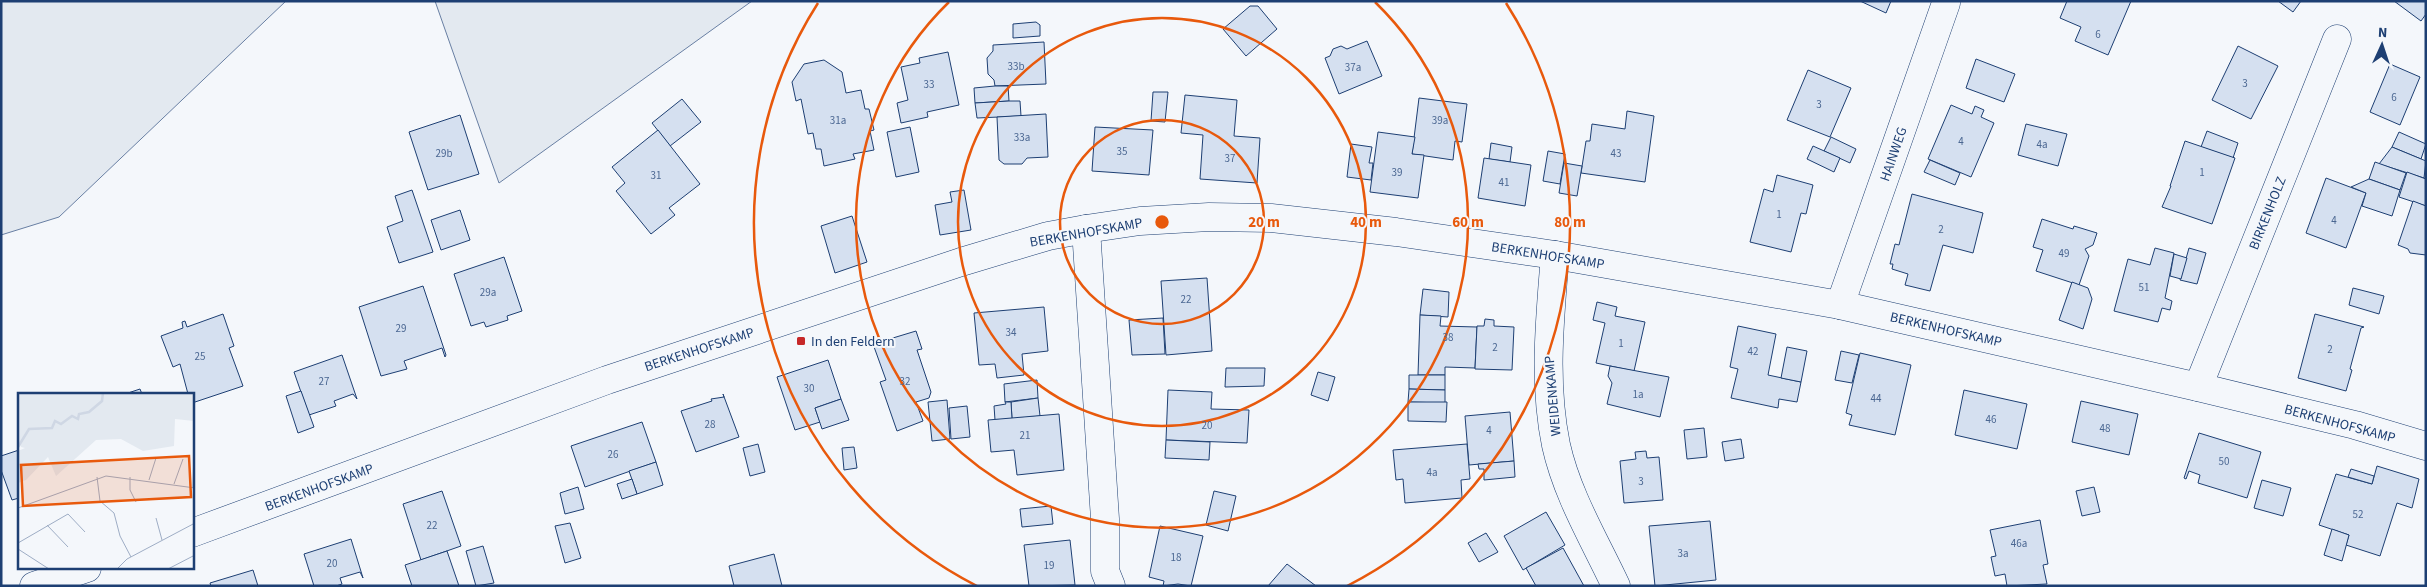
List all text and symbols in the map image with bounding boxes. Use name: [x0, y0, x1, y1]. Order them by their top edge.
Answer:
north arrow: [2357, 20, 2407, 70]
text: N: [2377, 23, 2388, 43]
house number: 6: [2095, 27, 2101, 42]
house number: 33b: [1007, 59, 1025, 74]
house number: 37a: [1345, 60, 1361, 75]
house number: 3: [2242, 76, 2248, 91]
house number: 33: [924, 77, 934, 92]
house number: 6: [2391, 90, 2397, 105]
house number: 3: [1816, 97, 1822, 112]
house number: 31a: [830, 113, 846, 128]
house number: 39a: [1432, 113, 1448, 128]
street label: HAINWEG: [1875, 124, 1913, 184]
house number: 33a: [1014, 130, 1030, 145]
house number: 4: [1958, 134, 1964, 149]
house number: 4a: [2036, 137, 2048, 152]
house number: 35: [1117, 144, 1127, 159]
house number: 29b: [435, 146, 453, 161]
house number: 43: [1611, 146, 1621, 161]
house number: 37: [1225, 151, 1235, 166]
house number: 39: [1392, 165, 1402, 180]
house number: 1: [2199, 165, 2205, 180]
house number: 31: [651, 168, 661, 183]
street label: BIRKENHOLZ: [2244, 174, 2292, 253]
house number: 41: [1499, 175, 1509, 190]
house number: 1: [1776, 207, 1782, 222]
text: 20 m: [1248, 212, 1280, 233]
text: 40 m: [1350, 212, 1382, 233]
text: 60 m: [1452, 212, 1484, 233]
text: 80 m: [1554, 212, 1586, 233]
street label: BERKENHOFSKAMP: [1028, 213, 1144, 253]
centre of rings: [1153, 213, 1171, 231]
house number: 4: [2331, 213, 2337, 228]
house number: 2: [1938, 222, 1944, 237]
street label: BERKENHOFSKAMP: [1490, 237, 1606, 275]
house number: 49: [2059, 246, 2069, 261]
house number: 51: [2139, 280, 2149, 295]
house number: 29a: [480, 285, 496, 300]
house number: 22: [1181, 292, 1191, 307]
street label: BERKENHOFSKAMP: [1888, 307, 2004, 353]
house number: 29: [396, 321, 406, 336]
street label: BERKENHOFSKAMP: [642, 323, 757, 377]
house number: 34: [1006, 325, 1017, 340]
house number: 38: [1443, 330, 1454, 345]
place label: In den Feldern: [811, 332, 895, 352]
marker: In den Feldern: [795, 335, 807, 347]
house number: 1: [1618, 336, 1624, 351]
house number: 2: [1492, 340, 1498, 355]
house number: 2: [2327, 342, 2333, 357]
house number: 42: [1748, 344, 1758, 359]
house number: 25: [195, 349, 205, 364]
street label: WEIDENKAMP: [1540, 355, 1566, 437]
house number: 27: [319, 374, 329, 389]
house number: 32: [900, 374, 910, 389]
house number: 30: [804, 381, 814, 396]
house number: 1a: [1632, 387, 1644, 402]
house number: 44: [1871, 391, 1882, 406]
inset map: [18, 393, 194, 570]
street label: BERKENHOFSKAMP: [2282, 400, 2398, 448]
house number: 46: [1986, 412, 1997, 427]
house number: 28: [705, 417, 716, 432]
house number: 20: [1202, 418, 1212, 433]
house number: 48: [2100, 421, 2111, 436]
house number: 4: [1486, 423, 1492, 438]
house number: 21: [1020, 428, 1030, 443]
house number: 26: [608, 447, 619, 462]
house number: 50: [2219, 454, 2229, 469]
street label: BERKENHOFSKAMP: [262, 459, 377, 517]
house number: 4a: [1426, 465, 1438, 480]
house number: 3: [1638, 474, 1644, 489]
house number: 52: [2353, 507, 2363, 522]
house number: 22: [427, 518, 437, 533]
house number: 46a: [2011, 536, 2027, 551]
house number: 3a: [1677, 546, 1689, 561]
house number: 18: [1171, 550, 1182, 565]
house number: 20: [327, 556, 337, 571]
house number: 19: [1044, 558, 1054, 573]

